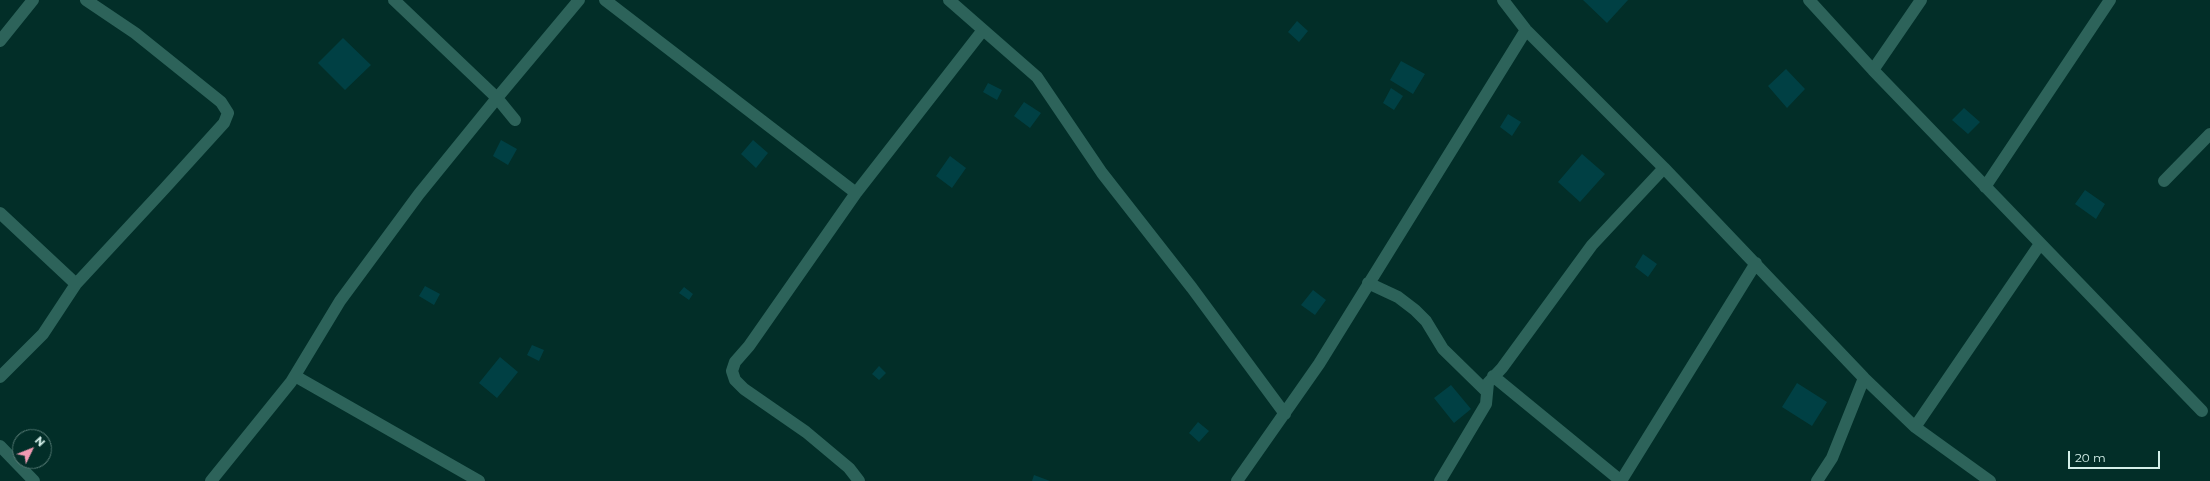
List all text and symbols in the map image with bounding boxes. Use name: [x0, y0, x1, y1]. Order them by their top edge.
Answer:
north arrow: [12, 429, 52, 469]
text: N: [32, 433, 48, 450]
scale bar: [2070, 443, 2162, 469]
text: 20 m: [2075, 450, 2106, 465]

